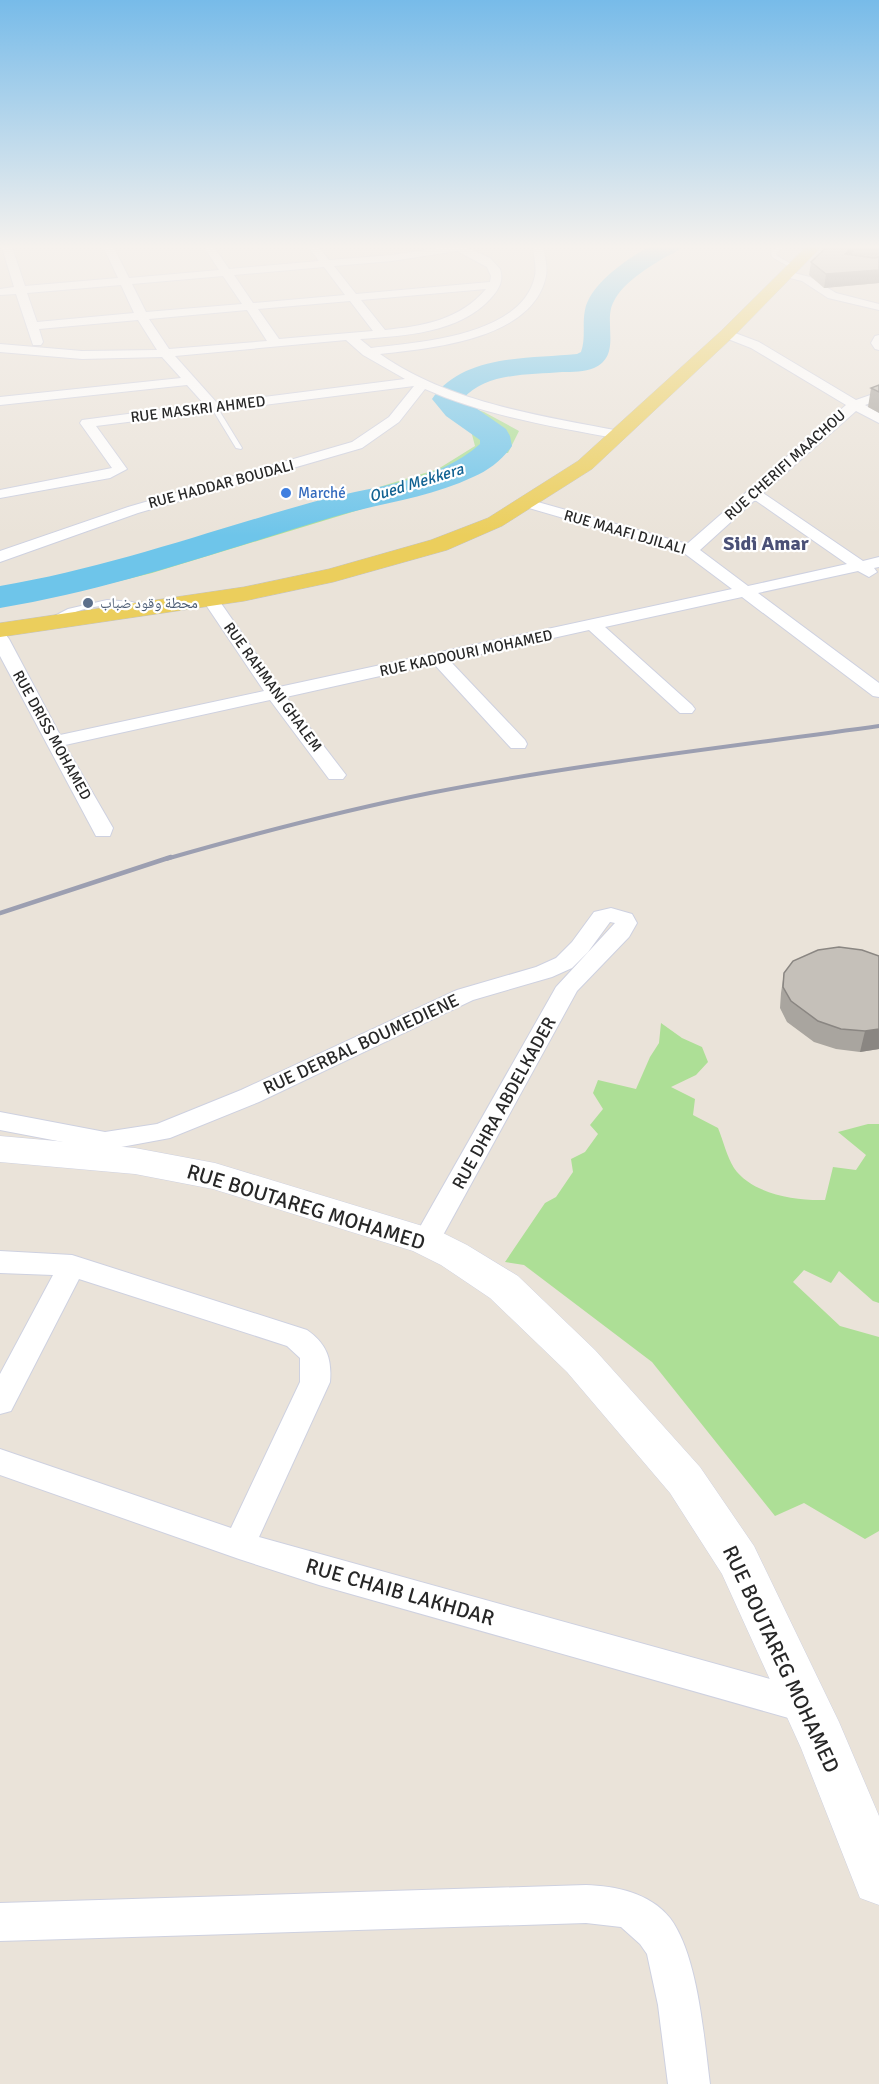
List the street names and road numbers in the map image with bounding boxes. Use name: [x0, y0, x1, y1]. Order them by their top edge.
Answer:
street label: RUE MASKRI AHMED: [130, 392, 266, 426]
street label: RUE CHERIFI MAACHOU: [721, 406, 849, 524]
street label: RUE HADDAR BOUDALI: [146, 456, 296, 512]
street label: RUE MAAFI DJILALI: [562, 506, 688, 558]
street label: RUE RAHMANI GHALEM: [220, 619, 326, 755]
street label: RUE KADDOURI MOHAMED: [378, 626, 554, 680]
street label: RUE DRISS MOHAMED: [9, 667, 95, 803]
street label: RUE DERBAL BOUMEDIENE: [260, 989, 462, 1099]
street label: RUE DHRA ABDELKADER: [447, 1013, 561, 1193]
street label: RUE BOUTAREG MOHAMED: [184, 1158, 428, 1256]
street label: RUE BOUTAREG MOHAMED: [717, 1541, 845, 1777]
street label: RUE CHAIB LAKHDAR: [303, 1553, 497, 1631]

